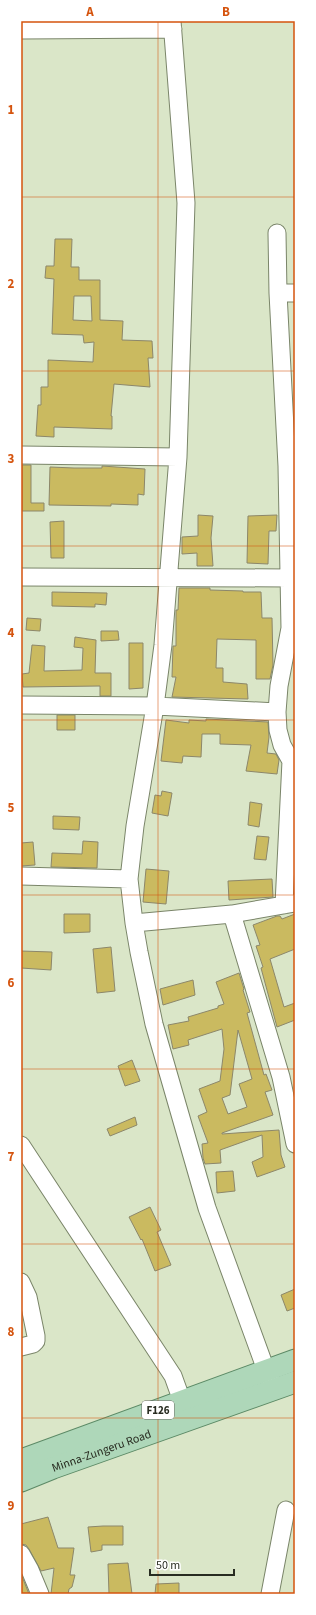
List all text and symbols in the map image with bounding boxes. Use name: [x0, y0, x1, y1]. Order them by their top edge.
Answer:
text: A: [85, 3, 94, 21]
text: B: [222, 3, 230, 21]
text: 1: [8, 101, 15, 119]
text: 2: [8, 275, 15, 293]
text: 3: [8, 450, 15, 468]
text: 4: [8, 624, 15, 642]
text: 5: [8, 799, 15, 817]
text: 6: [8, 974, 15, 992]
text: 7: [8, 1148, 15, 1166]
text: 8: [8, 1323, 15, 1341]
road number: F126: [142, 1401, 174, 1419]
street label: Minna-Zungeru Road: [50, 1426, 154, 1477]
text: 9: [8, 1497, 15, 1515]
scale bar: [150, 1551, 234, 1577]
text: 50 m: [156, 1557, 180, 1574]

